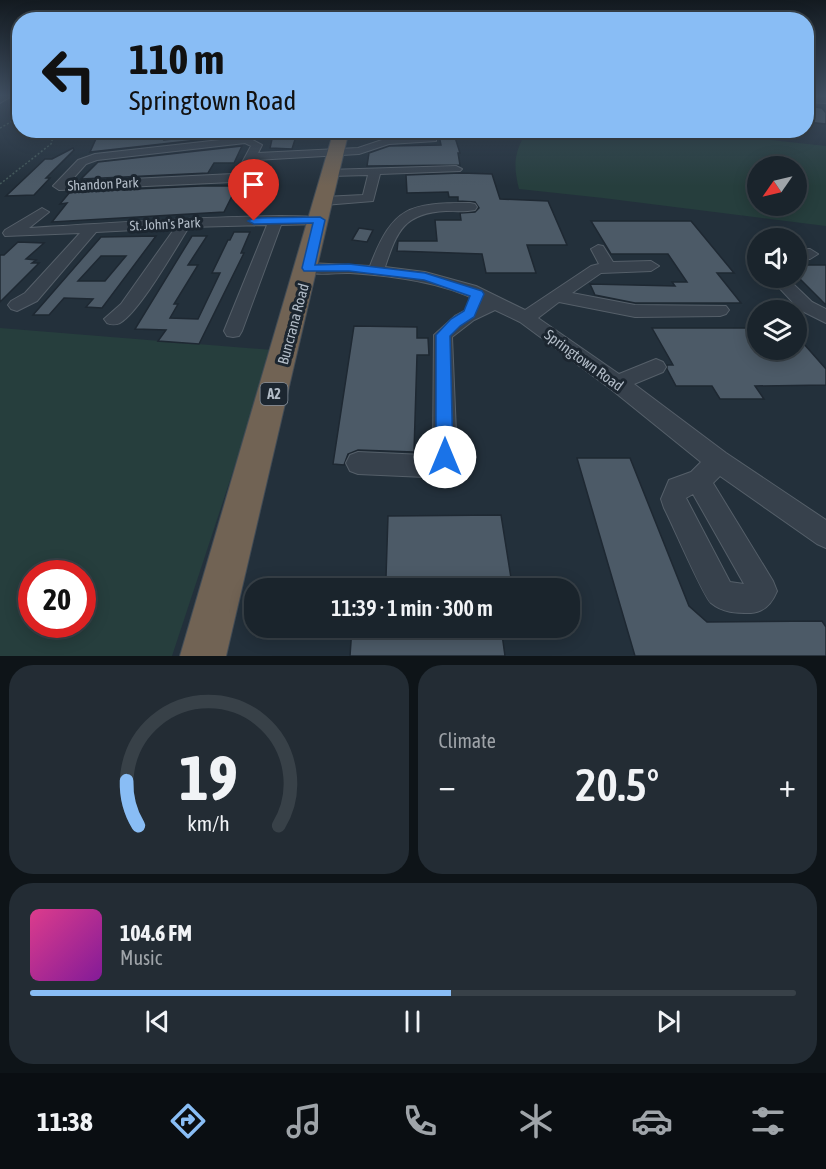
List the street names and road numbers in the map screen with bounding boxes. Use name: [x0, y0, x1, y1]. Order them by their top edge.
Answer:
street label: Shandon Park: [67, 174, 139, 194]
street label: St. John's Park: [129, 214, 201, 234]
street label: Buncrana Road: [274, 282, 312, 366]
street label: Springtown Road: [541, 326, 627, 394]
road number: A2: [260, 383, 288, 405]

